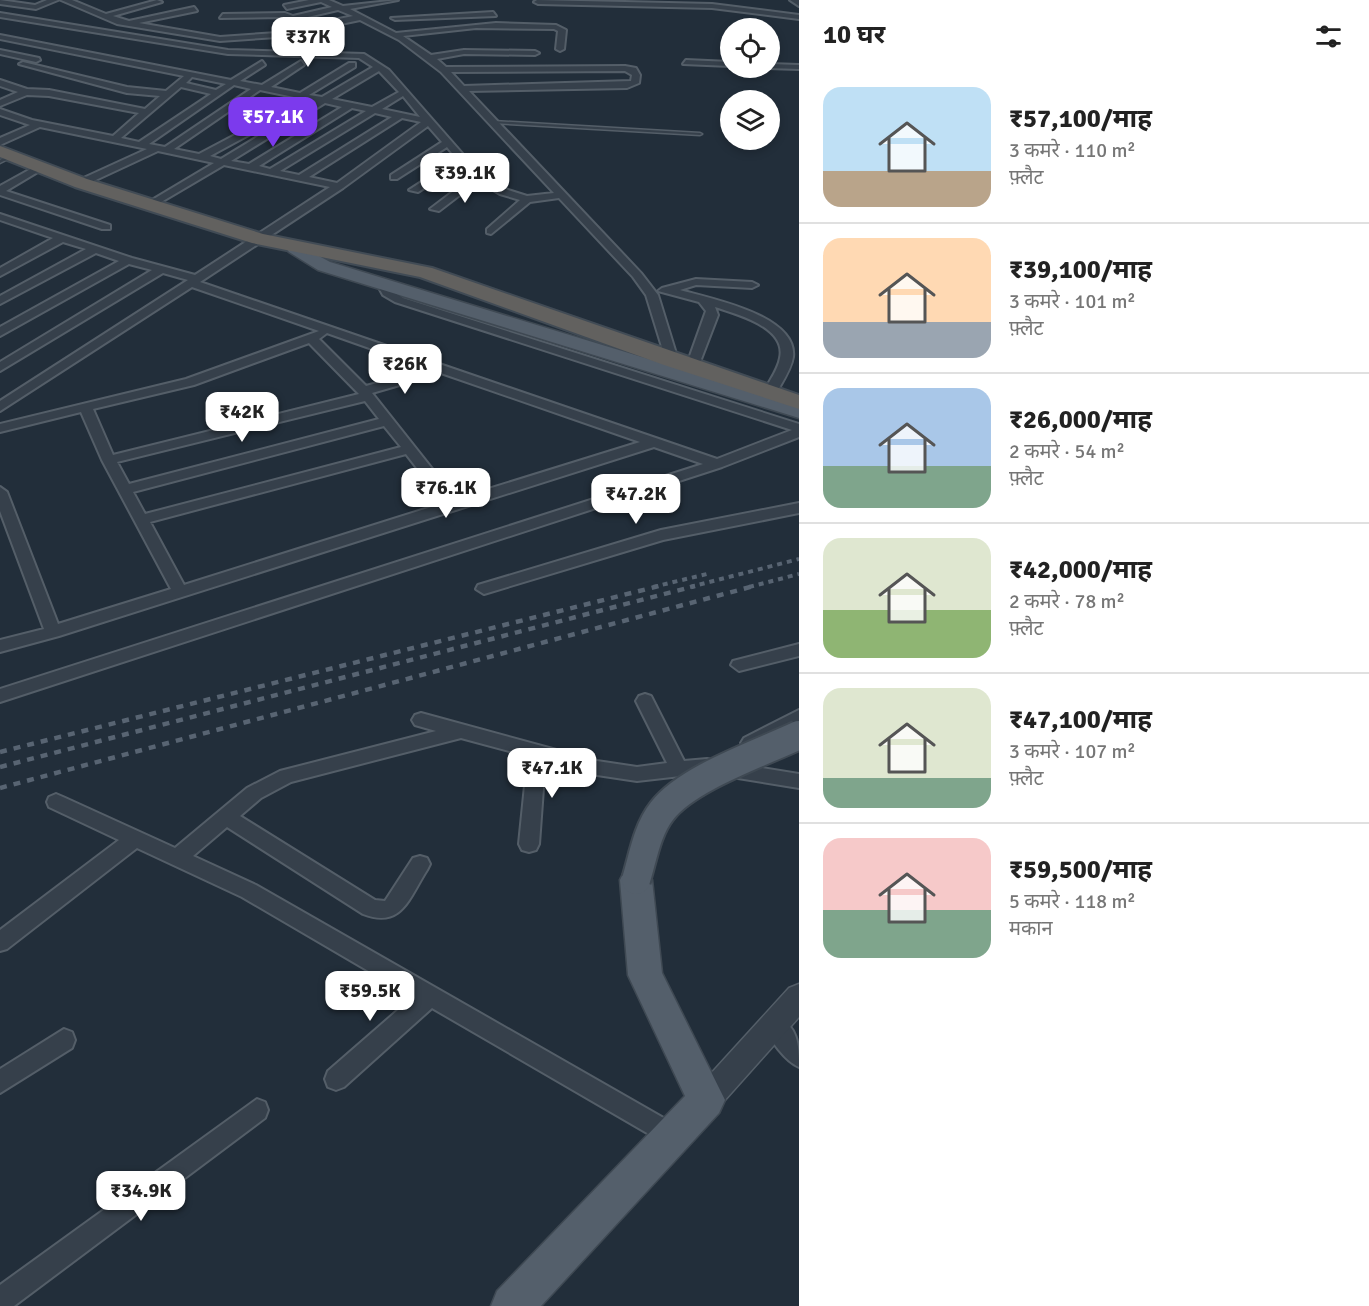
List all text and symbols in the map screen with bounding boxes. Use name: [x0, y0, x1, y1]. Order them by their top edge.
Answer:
pin: ₹37K: [272, 17, 344, 68]
map controls: [720, 18, 780, 150]
button: locate: [720, 18, 780, 78]
text: 10 घर: [823, 19, 885, 51]
icon: filters: [1312, 20, 1345, 53]
text: ₹37K: [286, 24, 330, 49]
button: layers: [720, 90, 780, 150]
pin: ₹57.1K: [224, 97, 322, 148]
text: ₹57,100/माह: [1009, 103, 1152, 135]
text: ₹57.1K: [242, 104, 304, 129]
icon: home: [871, 111, 943, 183]
text: 3 कमरे · 110 m²: [1009, 138, 1136, 163]
pin: ₹39.1K: [416, 153, 514, 204]
text: ₹39.1K: [434, 160, 496, 185]
text: फ़्लैट: [1009, 165, 1044, 190]
text: ₹39,100/माह: [1009, 254, 1152, 286]
icon: home: [871, 262, 943, 334]
text: 3 कमरे · 101 m²: [1009, 289, 1136, 314]
text: फ़्लैट: [1009, 316, 1044, 341]
pin: ₹26K: [369, 344, 441, 395]
text: ₹26K: [383, 351, 427, 376]
pin: ₹42K: [206, 392, 278, 443]
text: ₹42K: [220, 399, 264, 424]
text: ₹26,000/माह: [1009, 404, 1152, 436]
icon: home: [871, 412, 943, 484]
text: 2 कमरे · 54 m²: [1009, 439, 1125, 464]
text: फ़्लैट: [1009, 466, 1044, 491]
pin: ₹76.1K: [397, 468, 495, 519]
pin: ₹47.2K: [587, 474, 685, 525]
text: ₹76.1K: [415, 475, 477, 500]
text: ₹47.2K: [605, 481, 667, 506]
text: ₹42,000/माह: [1009, 554, 1152, 586]
icon: home: [871, 562, 943, 634]
text: 2 कमरे · 78 m²: [1009, 589, 1125, 614]
text: फ़्लैट: [1009, 616, 1044, 641]
text: ₹47,100/माह: [1009, 704, 1152, 736]
icon: home: [871, 712, 943, 784]
text: 3 कमरे · 107 m²: [1009, 739, 1136, 764]
pin: ₹47.1K: [503, 748, 601, 799]
text: ₹47.1K: [521, 755, 583, 780]
text: फ़्लैट: [1009, 766, 1044, 791]
text: ₹59,500/माह: [1009, 854, 1152, 886]
icon: home: [871, 862, 943, 934]
text: 5 कमरे · 118 m²: [1009, 889, 1136, 914]
text: मकान: [1009, 916, 1053, 941]
pin: ₹59.5K: [321, 971, 419, 1022]
text: ₹59.5K: [339, 978, 401, 1003]
pin: ₹34.9K: [92, 1171, 190, 1222]
text: ₹34.9K: [110, 1178, 172, 1203]

